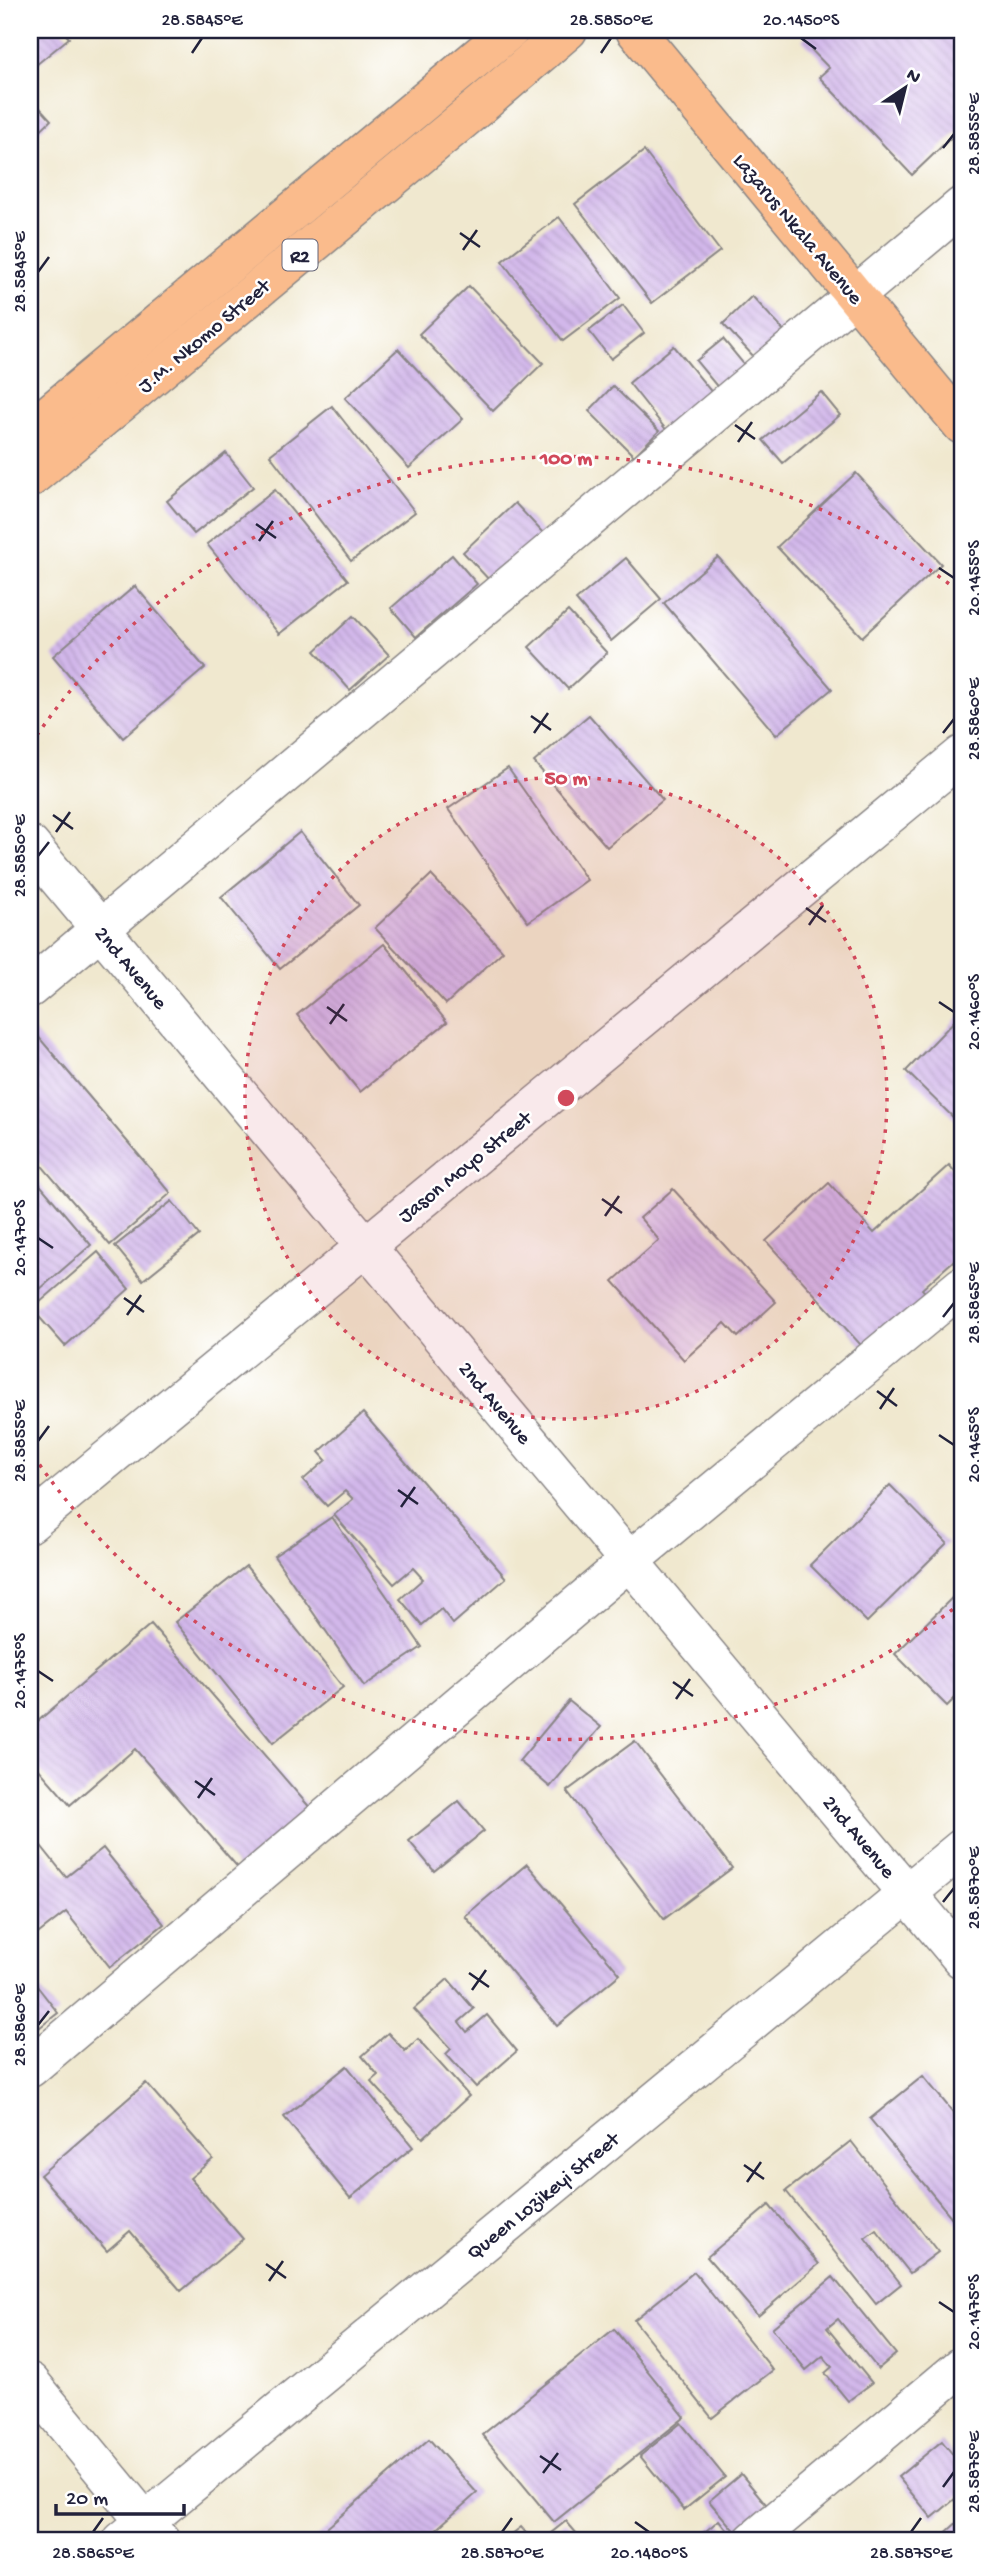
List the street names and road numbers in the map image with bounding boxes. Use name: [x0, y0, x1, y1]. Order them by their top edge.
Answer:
street label: Lazarus Nkala Avenue: [726, 150, 868, 312]
road number: R2: [282, 240, 318, 270]
street label: J.M. Nkomo Street: [134, 274, 278, 400]
street label: 2nd Avenue: [87, 923, 172, 1017]
street label: Jason Moyo Street: [395, 1106, 540, 1230]
street label: 2nd Avenue: [451, 1358, 536, 1452]
street label: 2nd Avenue: [815, 1792, 900, 1886]
street label: Queen Lozikeyi Street: [463, 2127, 627, 2267]

